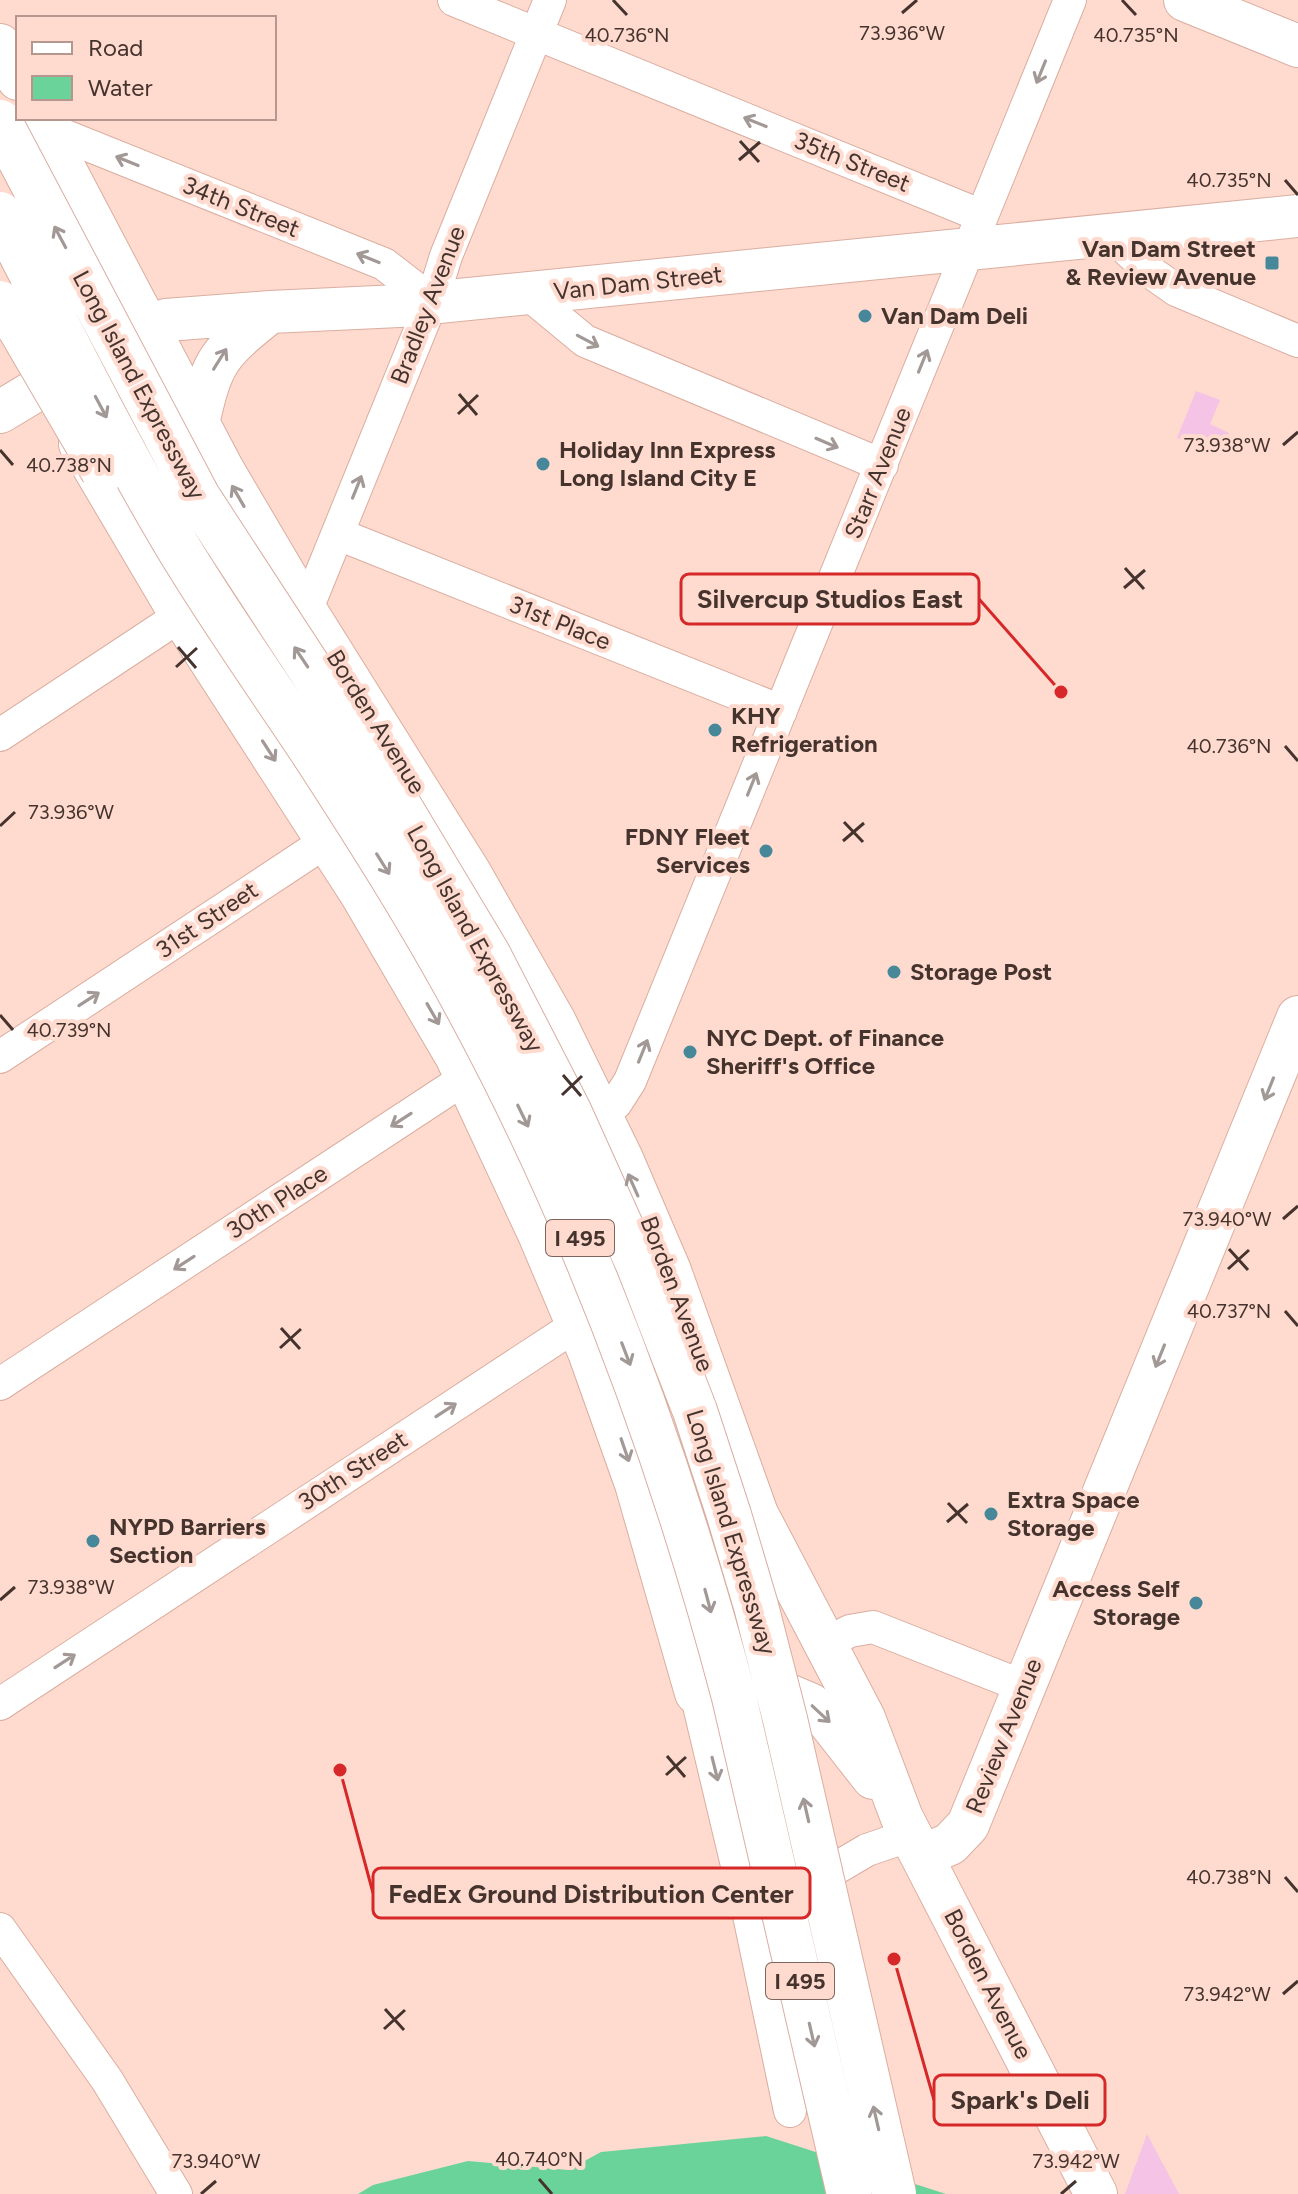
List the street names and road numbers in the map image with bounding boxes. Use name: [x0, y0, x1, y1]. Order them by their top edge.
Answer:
street label: 35th Street: [790, 125, 914, 198]
street label: 34th Street: [178, 170, 304, 243]
street label: Bradley Avenue: [384, 222, 471, 388]
street label: Van Dam Street: [552, 259, 724, 306]
street label: Long Island Expressway: [67, 265, 212, 504]
street label: Starr Avenue: [838, 403, 917, 543]
street label: 31st Place: [505, 589, 615, 656]
street label: Borden Avenue: [321, 644, 432, 799]
street label: Long Island Expressway: [401, 820, 550, 1058]
street label: 31st Street: [150, 875, 263, 964]
street label: 30th Place: [221, 1158, 333, 1245]
street label: Borden Avenue: [634, 1212, 720, 1376]
road number: I 495: [546, 1220, 614, 1256]
street label: Long Island Expressway: [680, 1406, 783, 1658]
street label: 30th Street: [293, 1425, 413, 1517]
street label: Review Avenue: [959, 1654, 1048, 1818]
street label: Borden Avenue: [938, 1904, 1039, 2064]
road number: I 495: [766, 1963, 834, 1999]

